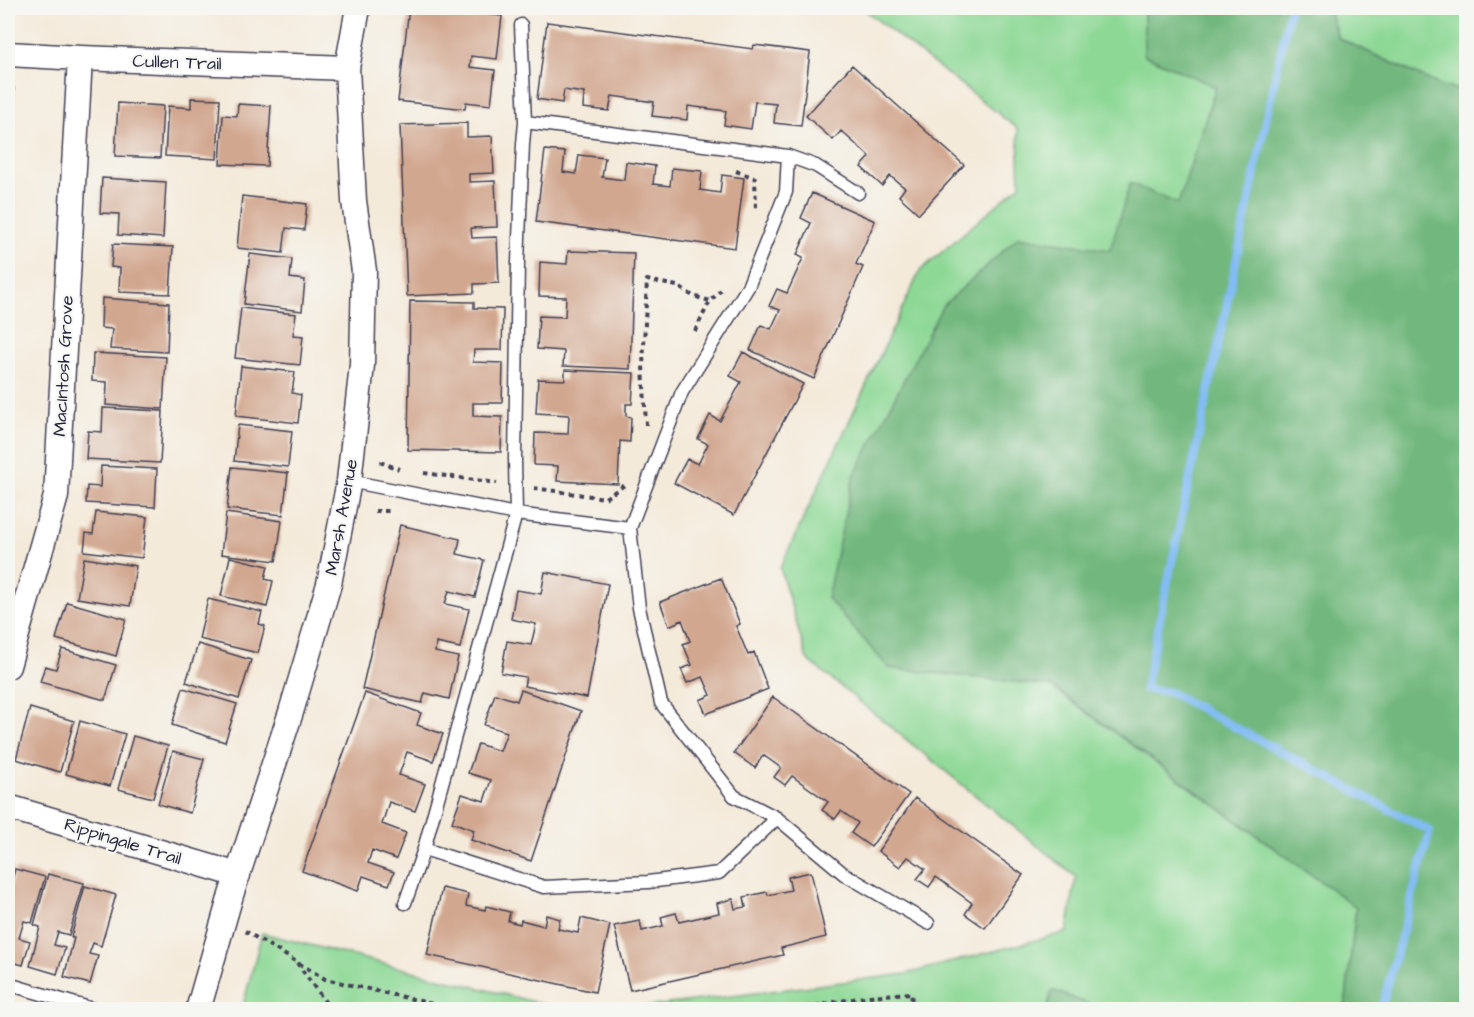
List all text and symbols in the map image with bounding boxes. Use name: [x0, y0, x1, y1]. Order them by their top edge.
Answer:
street label: Cullen Trail: [132, 48, 222, 77]
street label: MacIntosh Grove: [47, 295, 80, 437]
street label: Marsh Avenue: [319, 457, 364, 577]
street label: Rippingale Trail: [61, 812, 185, 872]

